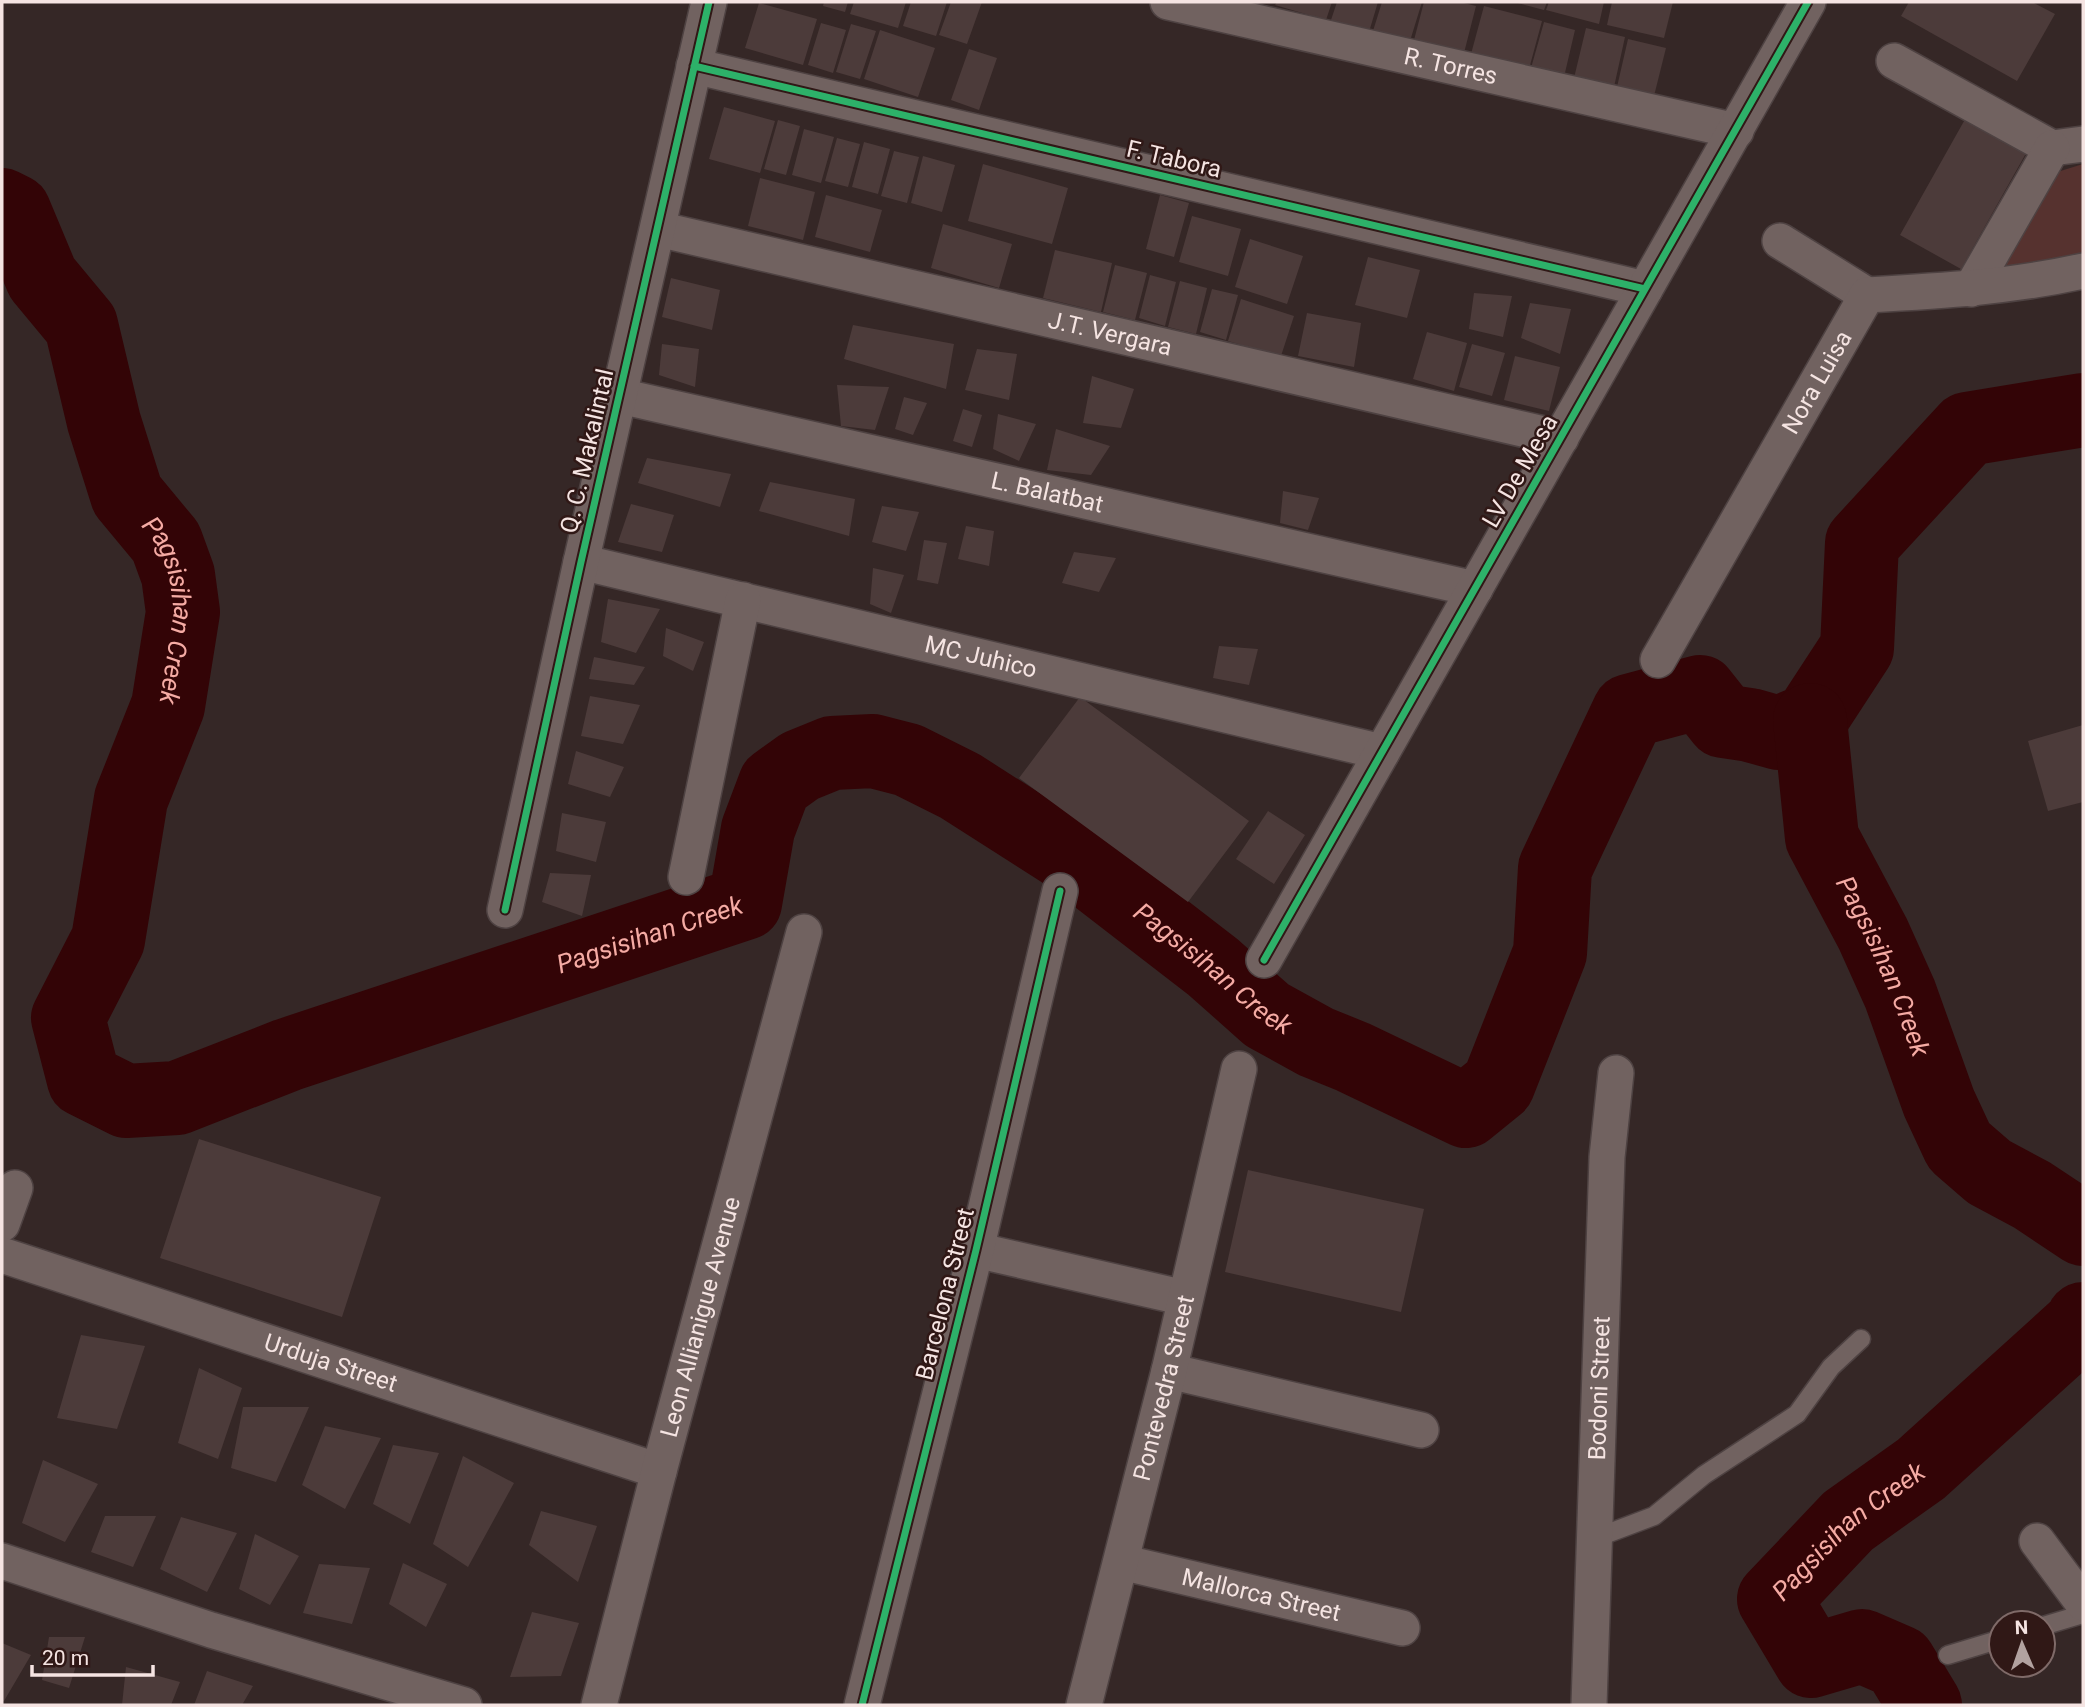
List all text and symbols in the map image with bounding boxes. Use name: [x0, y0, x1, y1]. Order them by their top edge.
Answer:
street label: R. Torres: [1402, 42, 1500, 90]
street label: F. Tabora: [1124, 135, 1224, 183]
street label: J.T. Vergara: [1045, 306, 1175, 362]
street label: Nora Luisa: [1776, 326, 1858, 439]
street label: Q. C. Makalintal: [555, 366, 619, 536]
street label: LV De Mesa: [1476, 410, 1564, 532]
street label: L. Balatbat: [988, 466, 1106, 519]
water label: Pagsisihan Creek: [136, 510, 199, 708]
street label: MC Juhico: [922, 630, 1040, 684]
water label: Pagsisihan Creek: [1830, 871, 1936, 1061]
water label: Pagsisihan Creek: [553, 889, 748, 979]
water label: Pagsisihan Creek: [1128, 897, 1298, 1041]
street label: Leon Allianigue Avenue: [655, 1194, 746, 1440]
street label: Barcelona Street: [910, 1205, 980, 1383]
street label: Pontevedra Street: [1128, 1292, 1200, 1484]
street label: Bodoni Street: [1583, 1315, 1616, 1461]
street label: Urduja Street: [261, 1328, 401, 1398]
water label: Pagsisihan Creek: [1766, 1455, 1932, 1606]
street label: Mallorca Street: [1179, 1563, 1343, 1627]
north arrow: [1987, 1609, 2057, 1679]
text: N: [2014, 1616, 2029, 1639]
scale bar: [32, 1634, 152, 1678]
text: 20 m: [42, 1646, 89, 1670]

